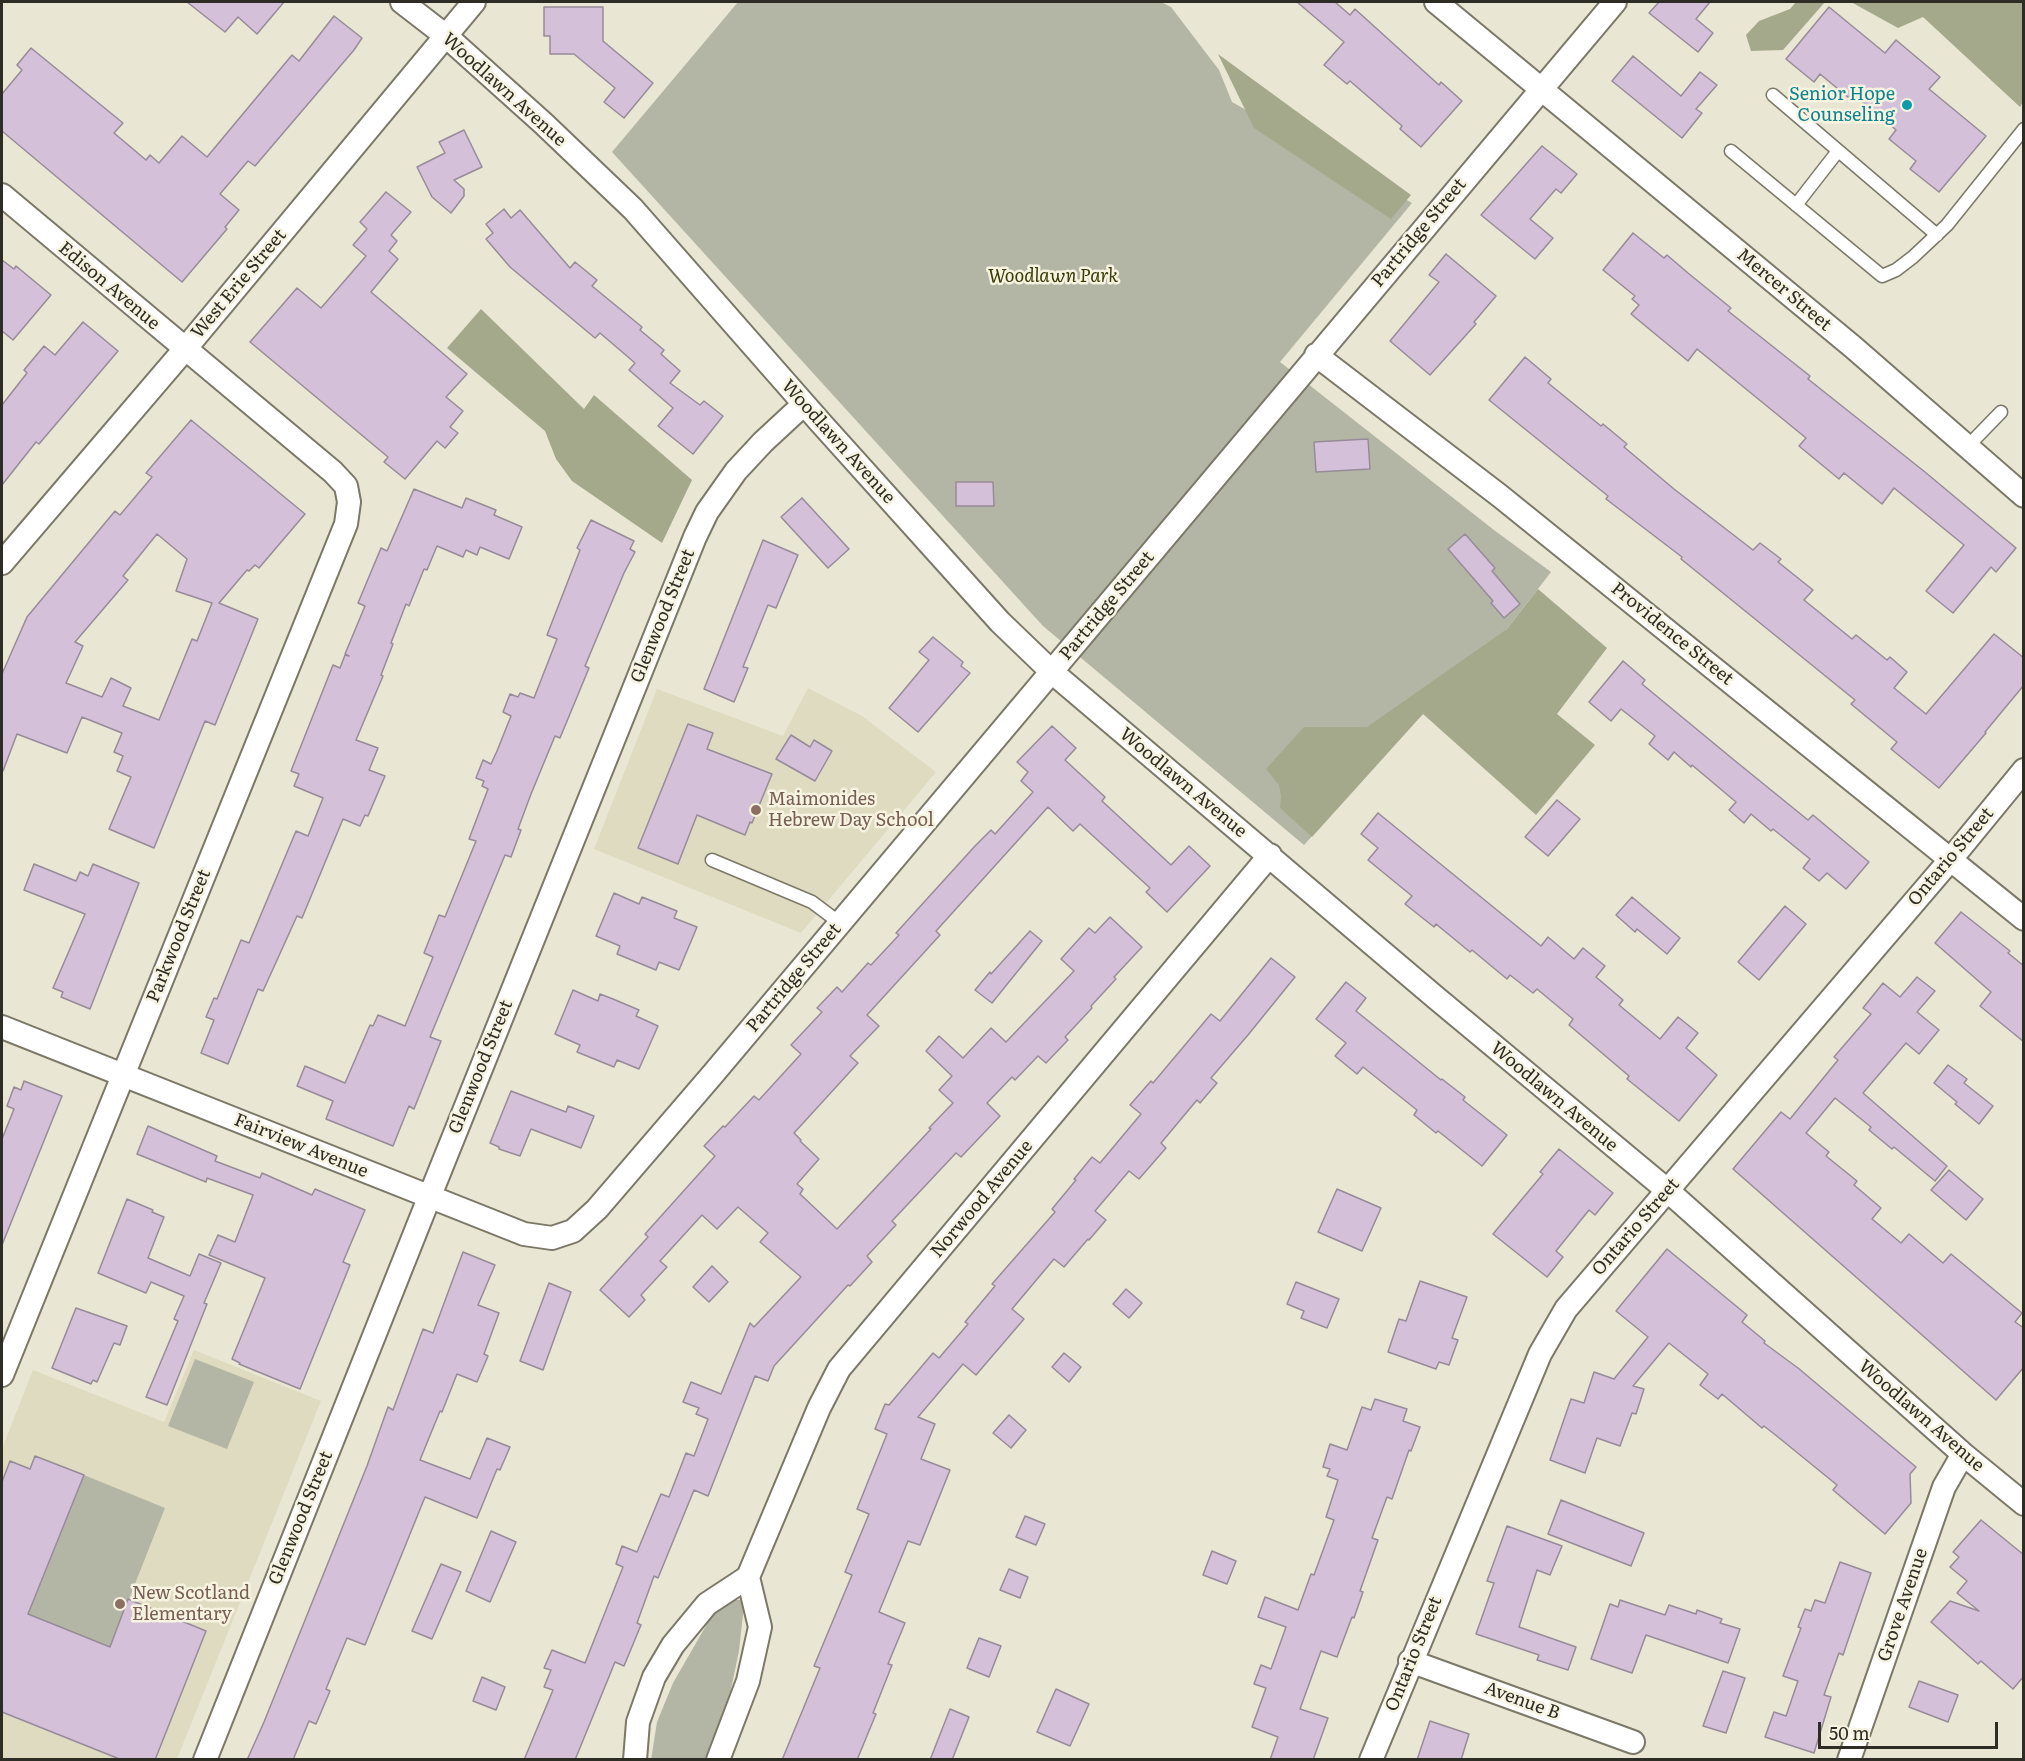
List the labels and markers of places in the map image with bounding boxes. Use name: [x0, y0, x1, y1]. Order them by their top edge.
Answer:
place label: Senior Hope Counseling: [1789, 84, 1895, 127]
marker: Senior Hope Counseling: [1900, 98, 1914, 112]
place label: Maimonides Hebrew Day School: [768, 789, 934, 832]
marker: Maimonides Hebrew Day School: [749, 803, 763, 817]
place label: New Scotland Elementary: [132, 1583, 250, 1626]
marker: New Scotland Elementary: [113, 1597, 127, 1611]

